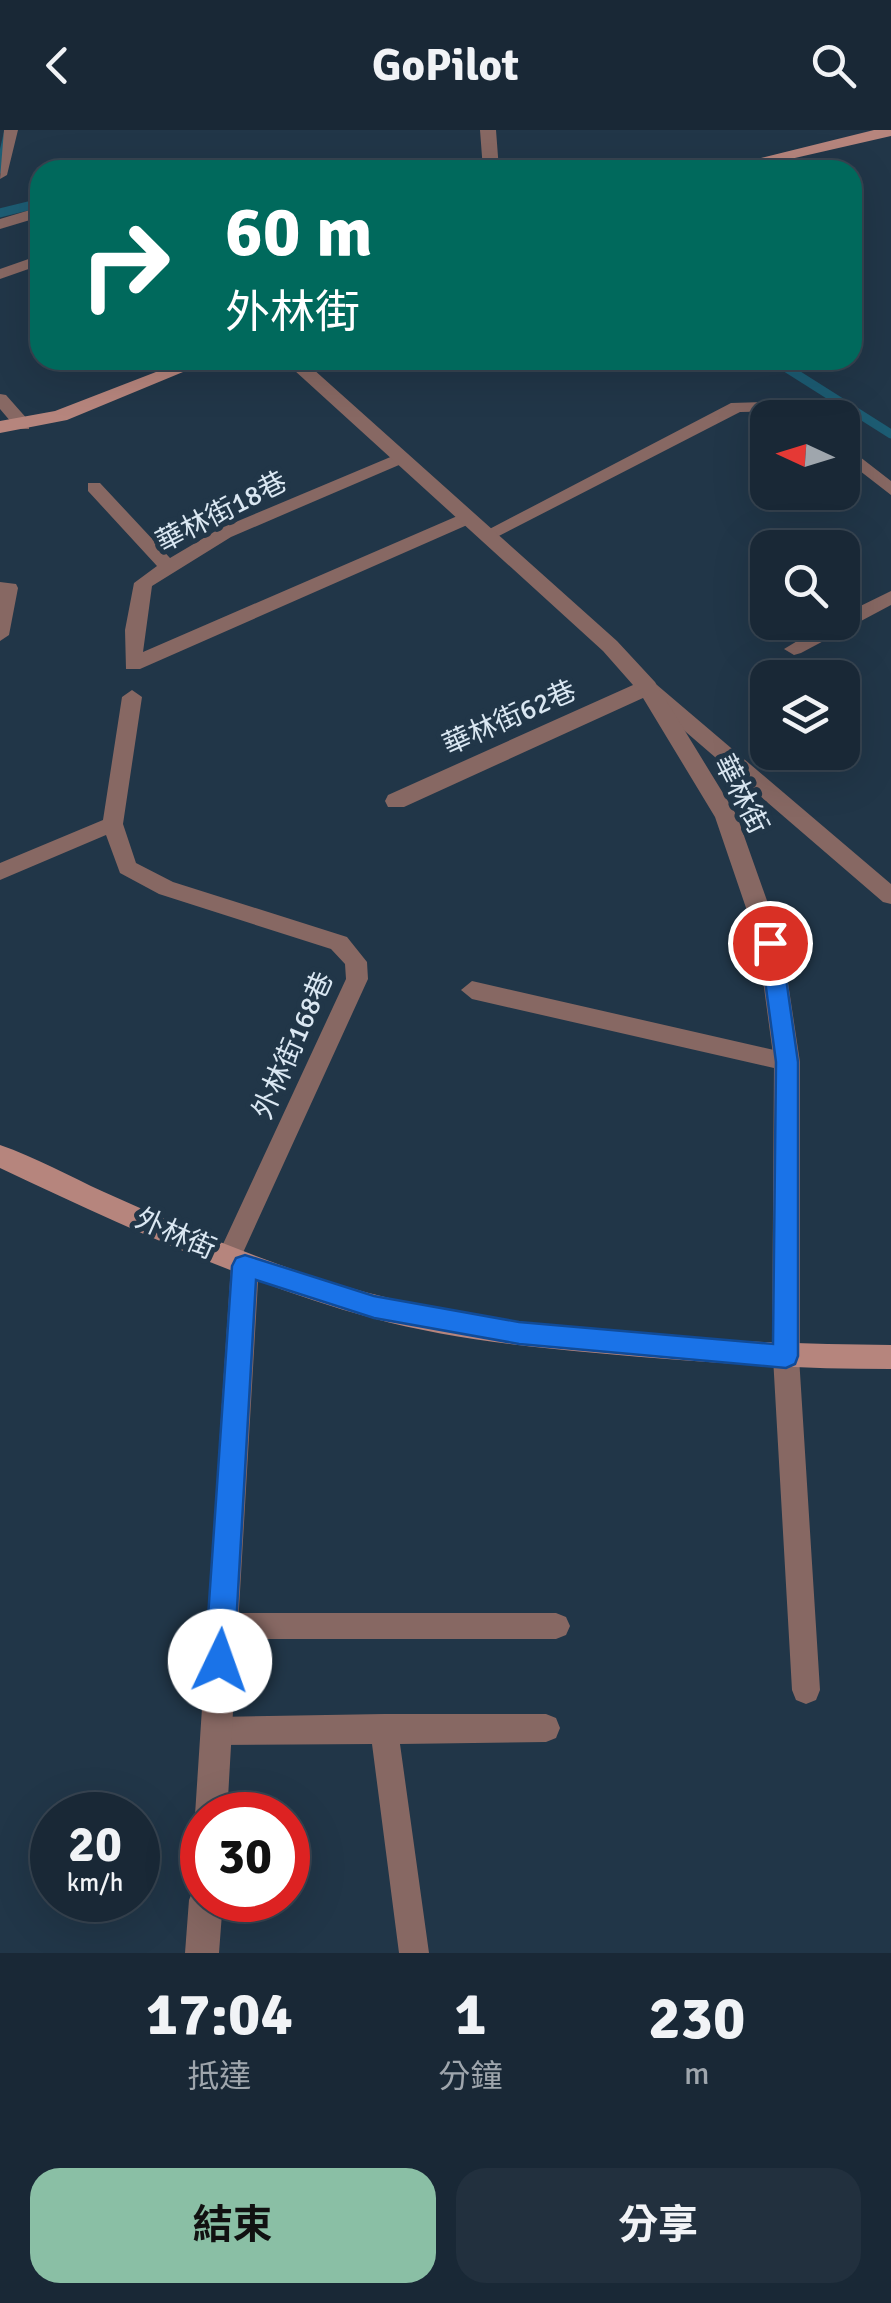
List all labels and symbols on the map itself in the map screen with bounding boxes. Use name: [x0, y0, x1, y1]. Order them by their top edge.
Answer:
north arrow: [750, 400, 860, 510]
street label: 華林街18巷: [150, 464, 293, 559]
street label: 華林街62巷: [438, 673, 581, 762]
street label: 華林街: [707, 749, 775, 840]
pin: [728, 901, 813, 986]
street label: 外林街168巷: [245, 967, 340, 1124]
street label: 外林街: [130, 1201, 221, 1267]
position arrow: [168, 1609, 272, 1713]
speed limit sign: 30: [180, 1792, 310, 1922]

